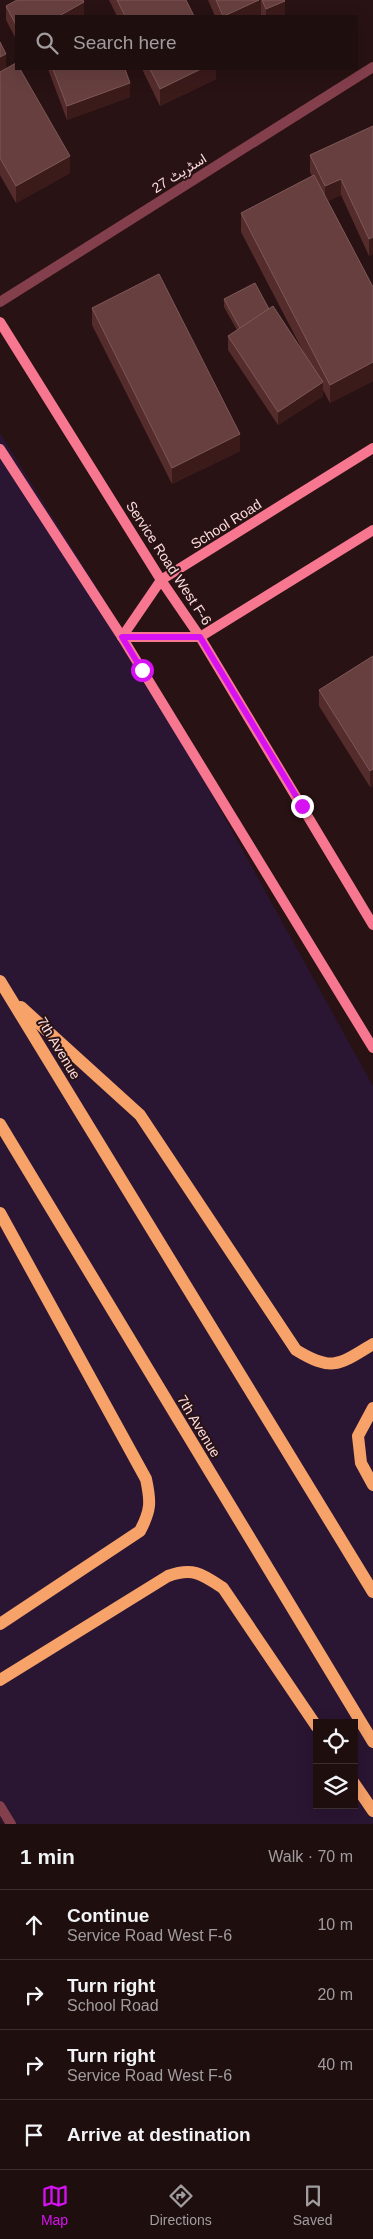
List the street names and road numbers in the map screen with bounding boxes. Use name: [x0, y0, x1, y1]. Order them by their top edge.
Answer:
street label: اسٹریٹ 27: [149, 150, 210, 197]
street label: School Road: [188, 496, 264, 552]
street label: Service Road West F-6: [123, 498, 215, 628]
street label: 7th Avenue: [34, 1014, 84, 1082]
street label: 7th Avenue: [174, 1392, 224, 1460]

